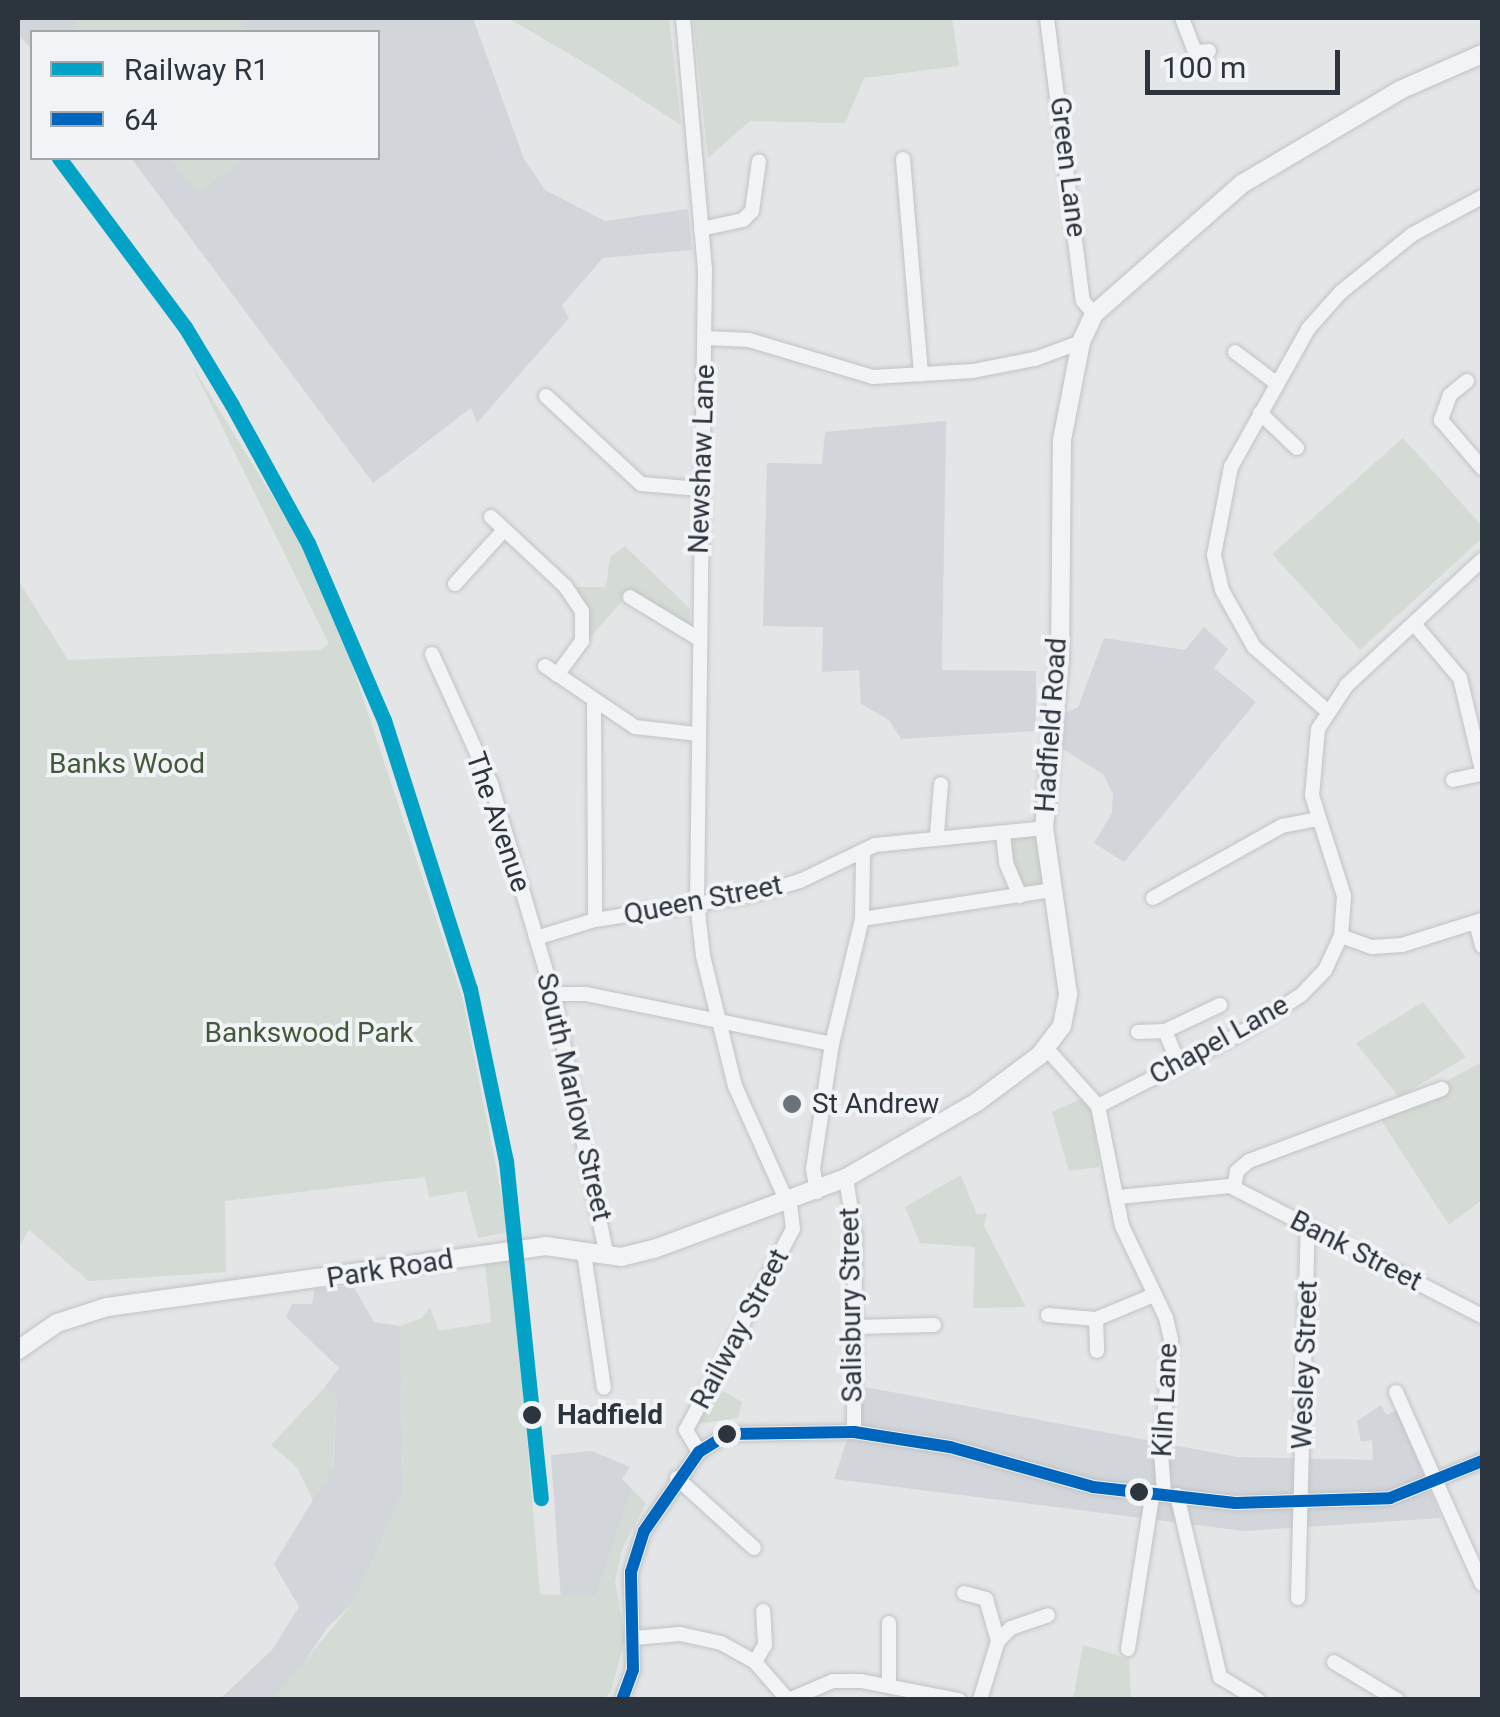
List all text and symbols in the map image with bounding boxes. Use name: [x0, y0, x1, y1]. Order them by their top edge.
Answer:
legend: [30, 30, 380, 160]
scale bar: [1150, 30, 1345, 92]
text: 100 m: [1162, 50, 1246, 85]
text: Railway R1: [124, 52, 269, 87]
street label: Green Lane: [1043, 95, 1093, 239]
text: 64: [124, 102, 158, 137]
street label: Newshaw Lane: [682, 364, 722, 554]
street label: Hadfield Road: [1028, 636, 1074, 814]
park label: Banks Wood: [49, 747, 205, 781]
street label: The Avenue: [458, 748, 538, 896]
street label: Queen Street: [621, 868, 785, 932]
street label: South Marlow Street: [529, 970, 619, 1224]
street label: Chapel Lane: [1144, 988, 1294, 1092]
park label: Bankswood Park: [205, 1016, 413, 1050]
place label: St Andrew: [812, 1087, 939, 1121]
marker: St Andrew: [781, 1093, 803, 1115]
street label: Bank Street: [1285, 1204, 1427, 1298]
street label: Salisbury Street: [833, 1207, 869, 1403]
street label: Park Road: [324, 1242, 456, 1296]
street label: Railway Street: [684, 1243, 796, 1415]
street label: Wesley Street: [1285, 1280, 1325, 1450]
street label: Kiln Lane: [1145, 1342, 1185, 1458]
place label: Hadfield: [557, 1398, 663, 1432]
marker: Hadfield: [516, 1399, 548, 1431]
unlabelled marker: [717, 1424, 737, 1444]
unlabelled marker: [1129, 1482, 1149, 1502]

